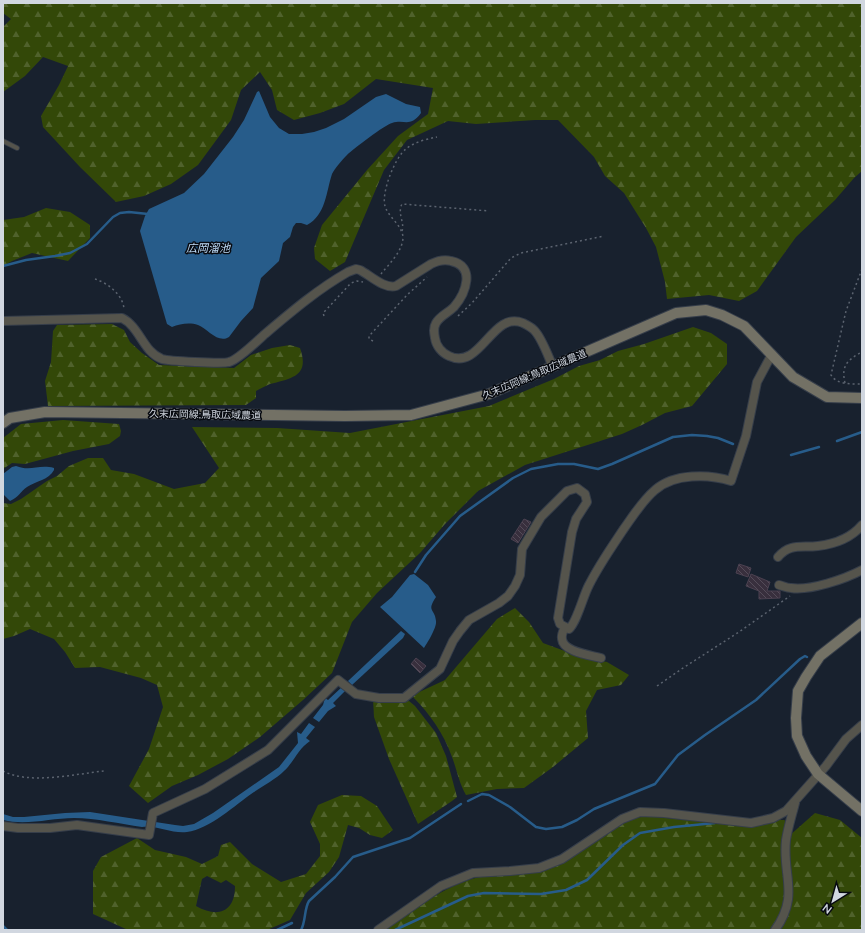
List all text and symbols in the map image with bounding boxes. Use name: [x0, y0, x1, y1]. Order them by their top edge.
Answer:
water label: 広岡溜池: [186, 241, 231, 256]
street label: 久末広岡線;鳥取広域農道: [480, 347, 589, 403]
street label: 久末広岡線;鳥取広域農道: [149, 407, 261, 423]
north arrow: [813, 881, 853, 921]
text: N: [819, 900, 835, 917]

